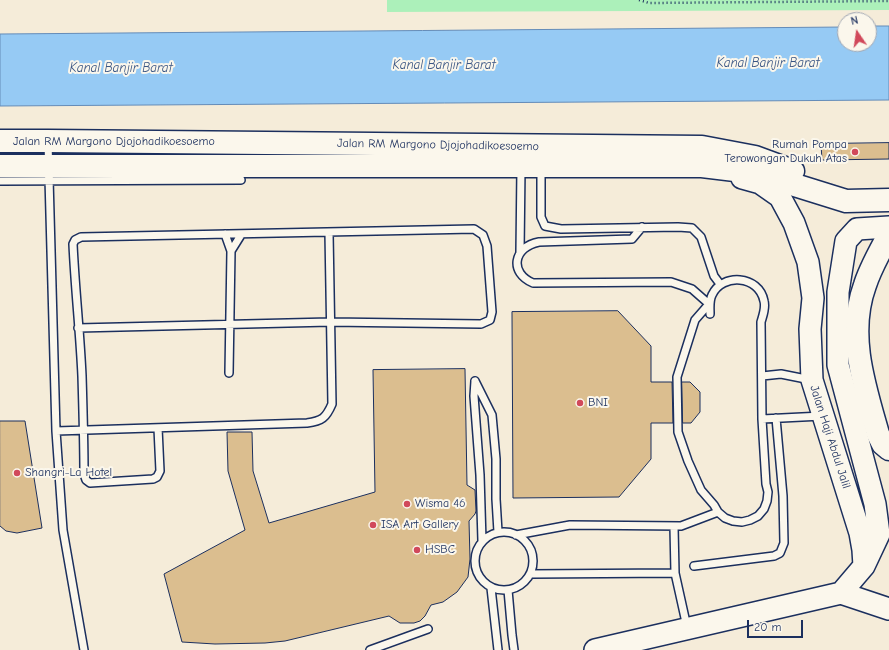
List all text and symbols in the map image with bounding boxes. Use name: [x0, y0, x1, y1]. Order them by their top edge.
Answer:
north arrow: [837, 12, 877, 52]
text: N: [849, 14, 859, 28]
water label: Kanal Banjir Barat: [716, 55, 820, 71]
water label: Kanal Banjir Barat: [392, 57, 496, 73]
water label: Kanal Banjir Barat: [69, 60, 173, 76]
street label: Jalan RM Margono Djojohadikoesoemo: [13, 135, 215, 149]
street label: Jalan RM Margono Djojohadikoesoemo: [337, 136, 539, 154]
place label: Rumah Pompa Terowongan Dukuh Atas: [724, 138, 847, 166]
marker: Rumah Pompa Terowongan Dukuh Atas: [850, 147, 860, 157]
street label: Jalan Haji Abdul Jalil: [807, 384, 853, 490]
place label: BNI: [588, 396, 608, 410]
marker: BNI: [575, 398, 585, 408]
place label: Shangri-La Hotel: [25, 466, 112, 480]
marker: Shangri-La Hotel: [12, 468, 22, 478]
place label: Wisma 46: [415, 497, 466, 511]
marker: Wisma 46: [402, 499, 412, 509]
place label: ISA Art Gallery: [381, 518, 459, 532]
marker: ISA Art Gallery: [368, 520, 378, 530]
place label: HSBC: [425, 543, 455, 557]
marker: HSBC: [412, 545, 422, 555]
scale bar: [749, 612, 805, 638]
text: 20 m: [754, 620, 782, 634]

